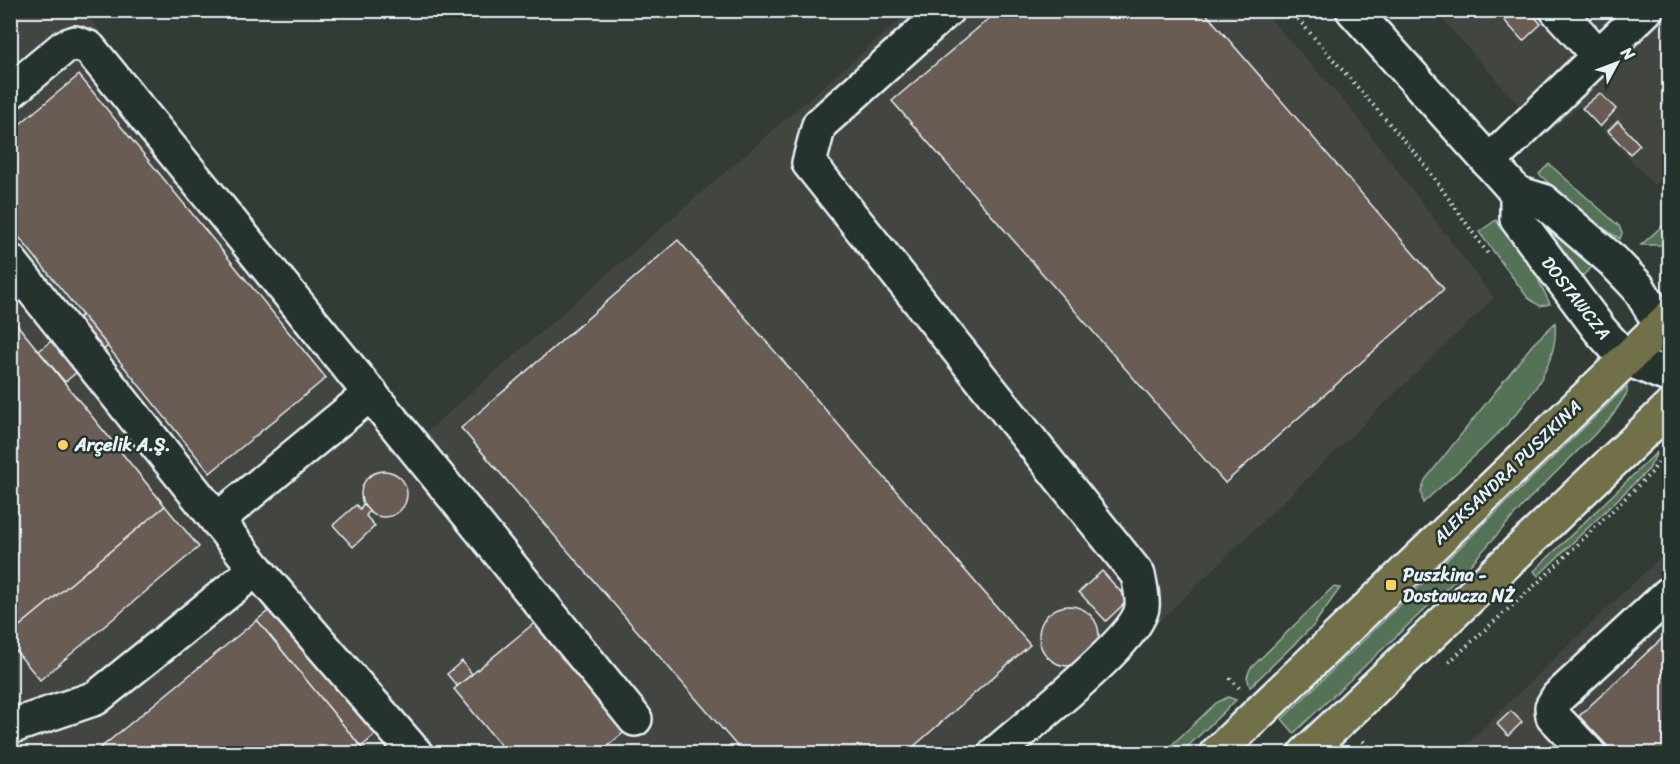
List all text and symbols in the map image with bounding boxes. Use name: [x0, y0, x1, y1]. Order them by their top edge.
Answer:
north arrow: [1587, 33, 1647, 93]
text: N: [1613, 39, 1643, 68]
street label: DOSTAWCZA: [1533, 249, 1619, 347]
street label: ALEKSANDRA PUSZKINA: [1424, 392, 1589, 553]
place label: Arçelik A.Ş.: [74, 429, 171, 461]
marker: Arçelik A.Ş.: [56, 438, 70, 452]
place label: Puszkina - Dostawcza NŻ: [1403, 559, 1516, 612]
marker: Puszkina - Dostawcza NŻ: [1384, 578, 1398, 592]

